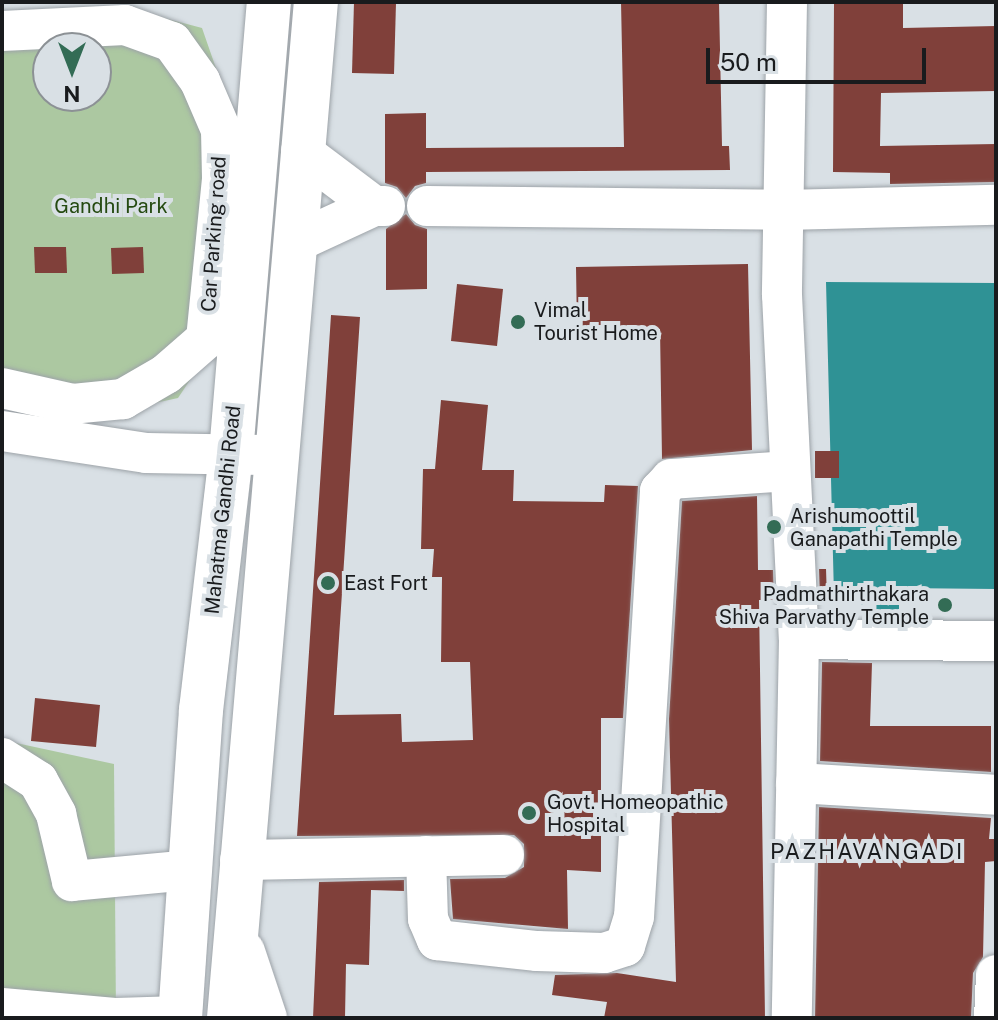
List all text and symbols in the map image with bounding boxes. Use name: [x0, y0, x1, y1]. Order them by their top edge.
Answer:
north arrow: [32, 32, 112, 112]
scale bar: [710, 32, 930, 82]
text: 50 m: [720, 48, 777, 76]
text: N: [63, 81, 81, 107]
street label: Car Parking road: [197, 155, 231, 313]
park label: Gandhi Park: [54, 194, 168, 218]
place label: Vimal Tourist Home: [534, 298, 658, 345]
marker: Vimal Tourist Home: [509, 313, 527, 331]
street label: Mahatma Gandhi Road: [200, 404, 246, 616]
place label: Arishumoottil Ganapathi Temple: [790, 504, 958, 551]
marker: Arishumoottil Ganapathi Temple: [765, 518, 783, 536]
place label: East Fort: [344, 571, 428, 595]
marker: East Fort: [319, 574, 337, 592]
place label: Padmathirthakara Shiva Parvathy Temple: [719, 582, 929, 629]
marker: Padmathirthakara Shiva Parvathy Temple: [936, 596, 954, 614]
place label: Govt. Homeopathic Hospital: [547, 790, 724, 837]
marker: Govt. Homeopathic Hospital: [518, 802, 540, 824]
district label: PAZHAVANGADI: [770, 839, 964, 865]

